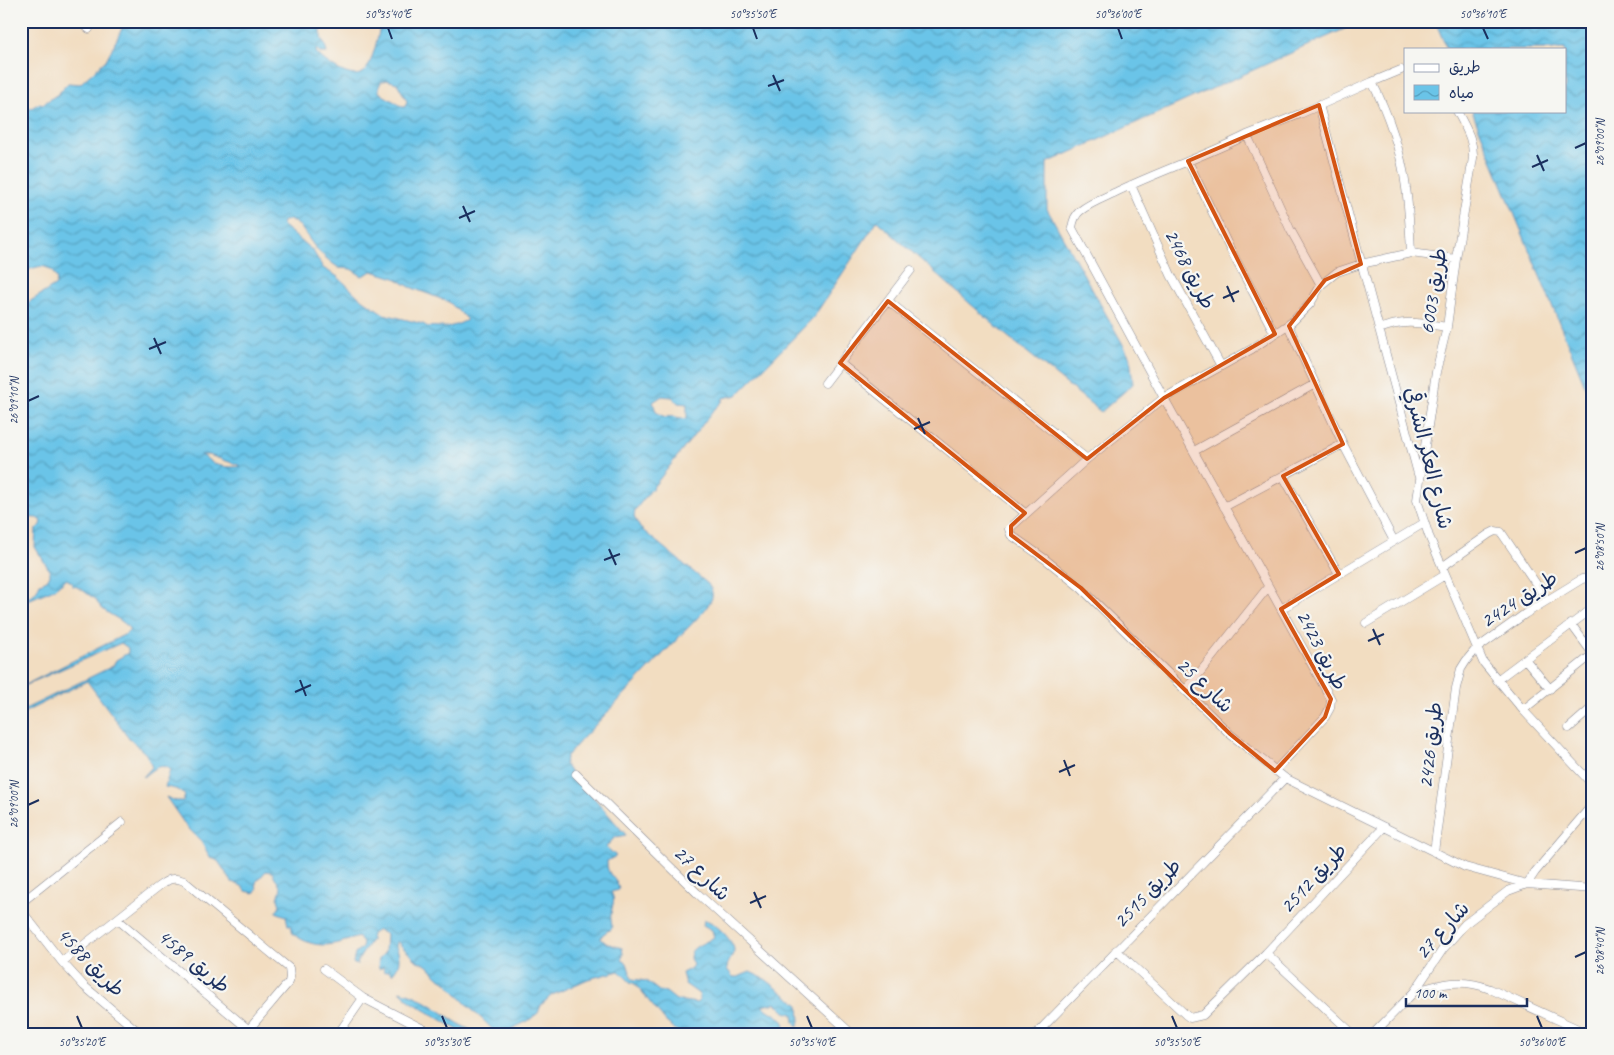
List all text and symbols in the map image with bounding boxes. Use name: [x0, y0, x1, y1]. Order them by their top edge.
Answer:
text: 50°35'40"E: [365, 6, 413, 22]
text: 50°35'50"E: [730, 6, 778, 22]
text: 50°36'00"E: [1095, 6, 1143, 22]
text: 50°36'10"E: [1460, 6, 1508, 22]
legend: [1404, 48, 1566, 112]
text: طريق: [1449, 58, 1481, 77]
text: مياه: [1449, 84, 1474, 103]
text: 26°09'00"N: [1592, 118, 1608, 167]
street label: طريق 2468: [1159, 224, 1221, 314]
street label: طريق 6003: [1413, 246, 1453, 336]
text: 26°09'10"N: [6, 376, 22, 425]
street label: شارع العكر الشرقي: [1397, 384, 1459, 532]
text: 26°08'50"N: [1592, 523, 1608, 572]
street label: طريق 2424: [1475, 564, 1563, 634]
street label: طريق 2423: [1291, 605, 1353, 695]
street label: شارع 25: [1170, 652, 1239, 720]
street label: طريق 2426: [1412, 700, 1448, 790]
text: 26°09'00"N: [6, 780, 22, 829]
street label: طريق 2512: [1274, 837, 1352, 919]
street label: شارع 27: [667, 840, 736, 908]
street label: طريق 2515: [1107, 853, 1187, 933]
street label: شارع 27: [1409, 896, 1476, 966]
street label: طريق 4588: [51, 922, 131, 1002]
street label: طريق 4589: [152, 923, 236, 999]
text: 26°08'40"N: [1592, 927, 1608, 976]
scale bar: [1406, 975, 1528, 1007]
text: 100 m: [1414, 984, 1448, 1003]
text: 50°35'20"E: [59, 1034, 107, 1050]
text: 50°35'30"E: [424, 1034, 472, 1050]
text: 50°35'40"E: [789, 1034, 837, 1050]
text: 50°35'50"E: [1154, 1034, 1202, 1050]
text: 50°36'00"E: [1519, 1034, 1567, 1050]

